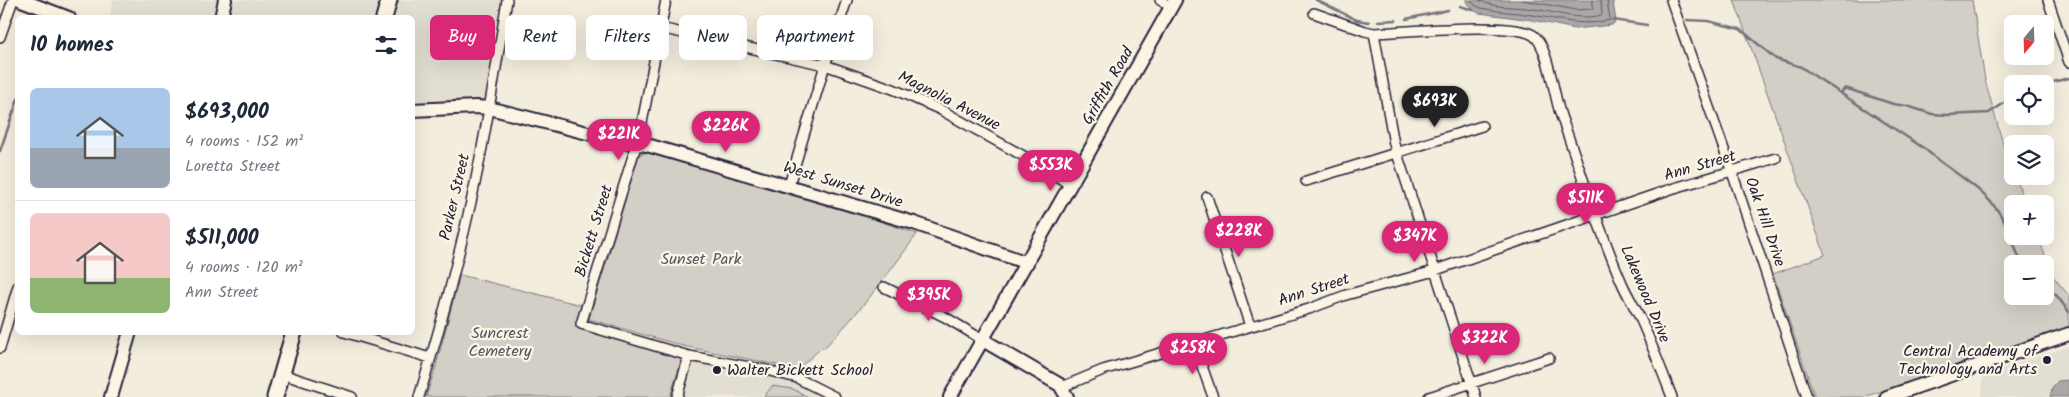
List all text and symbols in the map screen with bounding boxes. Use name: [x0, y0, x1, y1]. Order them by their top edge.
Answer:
chip: Buy: [430, 15, 495, 60]
chip: Rent: [505, 15, 576, 60]
chip: Filters: [586, 15, 669, 60]
chip: New: [679, 15, 747, 60]
chip: Apartment: [757, 15, 873, 60]
north arrow: [2004, 15, 2054, 65]
map controls: [2004, 15, 2054, 305]
text: 10 homes: [30, 29, 114, 62]
icon: filters: [372, 31, 400, 59]
street label: Griffith Road: [1076, 41, 1141, 130]
street label: Magnolia Avenue: [893, 64, 1005, 138]
button: locate: [2004, 75, 2054, 125]
pin: $693K: [1400, 86, 1470, 128]
text: $693K: [1413, 89, 1457, 114]
text: $693,000: [185, 96, 269, 129]
icon: home: [70, 108, 130, 168]
pin: $226K: [691, 110, 761, 153]
text: $226K: [703, 114, 749, 139]
pin: $221K: [584, 119, 654, 161]
text: $221K: [598, 122, 640, 147]
text: 4 rooms · 152 m²: [185, 129, 303, 154]
button: layers: [2004, 135, 2054, 185]
street label: Ann Street: [1661, 144, 1740, 188]
street label: Parker Street: [433, 150, 477, 243]
pin: $553K: [1016, 150, 1086, 192]
text: $553K: [1029, 153, 1073, 178]
text: Loretta Street: [185, 154, 280, 179]
street label: West Sunset Drive: [780, 155, 906, 215]
street label: Oak Hill Drive: [1738, 174, 1792, 270]
street label: Bickett Street: [568, 181, 620, 280]
pin: $511K: [1551, 182, 1621, 225]
text: $511K: [1568, 186, 1604, 211]
button: +: [2004, 195, 2054, 245]
pin: $228K: [1204, 216, 1274, 258]
text: $228K: [1215, 219, 1263, 244]
pin: $347K: [1380, 220, 1450, 263]
text: $511,000: [185, 222, 259, 255]
text: $347K: [1393, 224, 1437, 249]
icon: home: [70, 233, 130, 293]
street label: Lakewood Drive: [1613, 241, 1677, 347]
park label: Sunset Park: [661, 247, 742, 272]
text: 4 rooms · 120 m²: [185, 255, 303, 280]
button: −: [2004, 255, 2054, 305]
street label: Ann Street: [1275, 266, 1354, 313]
text: Ann Street: [185, 280, 259, 305]
pin: $395K: [894, 280, 964, 322]
text: $395K: [907, 283, 951, 308]
park label: Suncrest Cemetery: [469, 321, 532, 364]
pin: $322K: [1450, 322, 1520, 365]
text: $322K: [1462, 326, 1508, 351]
pin: $258K: [1158, 332, 1228, 375]
text: $258K: [1170, 336, 1216, 361]
place label: Central Academy of Technology and Arts: [1899, 339, 2039, 382]
marker: Central Academy of Technology and Arts: [2041, 354, 2053, 366]
place label: Walter Bickett School: [727, 358, 873, 383]
marker: Walter Bickett School: [711, 364, 723, 376]

